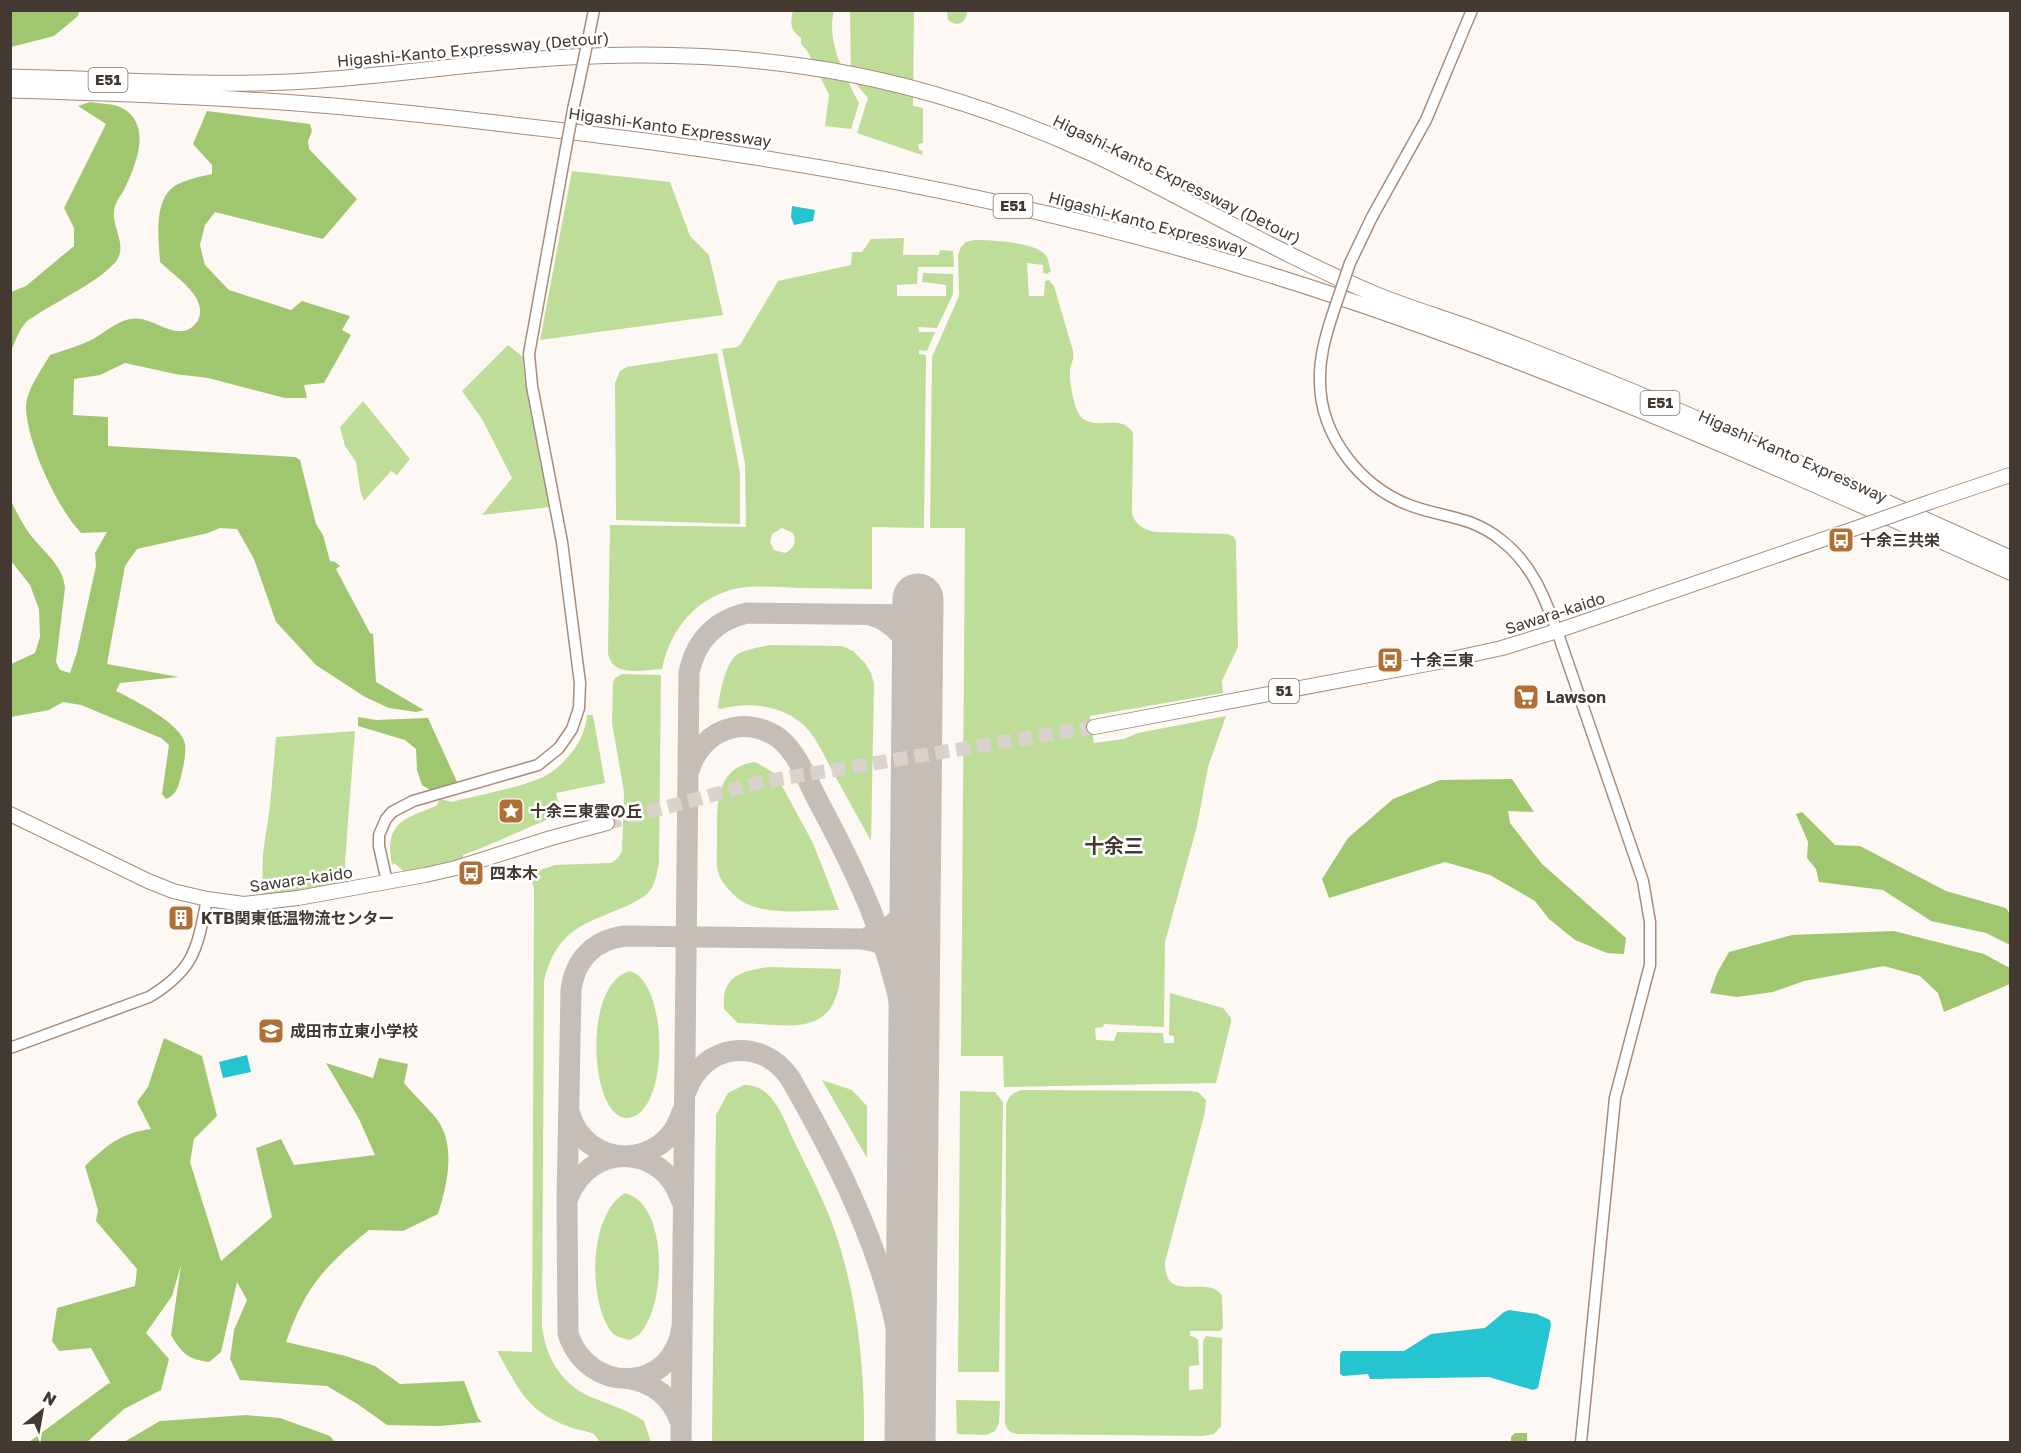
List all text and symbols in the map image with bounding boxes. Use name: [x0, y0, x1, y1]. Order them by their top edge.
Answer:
street label: Higashi-Kanto Expressway (Detour): [336, 27, 610, 71]
road number: E51: [88, 68, 128, 92]
street label: Higashi-Kanto Expressway: [567, 103, 773, 151]
street label: Higashi-Kanto Expressway (Detour): [1050, 110, 1304, 248]
street label: Higashi-Kanto Expressway: [1047, 187, 1249, 259]
road number: E51: [994, 194, 1032, 218]
road number: E51: [1640, 391, 1680, 415]
street label: Higashi-Kanto Expressway: [1695, 405, 1891, 507]
bus stop icon: 十余三共栄: [1826, 525, 1856, 555]
place label: 十余三共栄: [1860, 530, 1940, 550]
street label: Sawara-kaido: [1503, 587, 1607, 639]
bus stop icon: 十余三東: [1375, 645, 1405, 675]
place label: 十余三東: [1410, 650, 1474, 670]
road number: 51: [1269, 679, 1299, 703]
supermarket icon: Lawson: [1511, 682, 1541, 712]
place label: Lawson: [1546, 687, 1606, 707]
place icon: 十余三東雲の丘: [496, 796, 526, 826]
place label: 十余三東雲の丘: [530, 801, 642, 821]
district label: 十余三: [1084, 833, 1144, 857]
bus stop icon: 四本木: [456, 858, 486, 888]
street label: Sawara-kaido: [248, 862, 354, 896]
place label: 四本木: [490, 863, 538, 883]
building icon: KTB関東低温物流センター: [166, 903, 196, 933]
place label: KTB関東低温物流センター: [201, 908, 394, 928]
school or university icon: 成田市立東小学校: [256, 1016, 286, 1046]
place label: 成田市立東小学校: [290, 1021, 418, 1041]
north arrow: [12, 1381, 72, 1441]
text: N: [39, 1386, 60, 1410]

